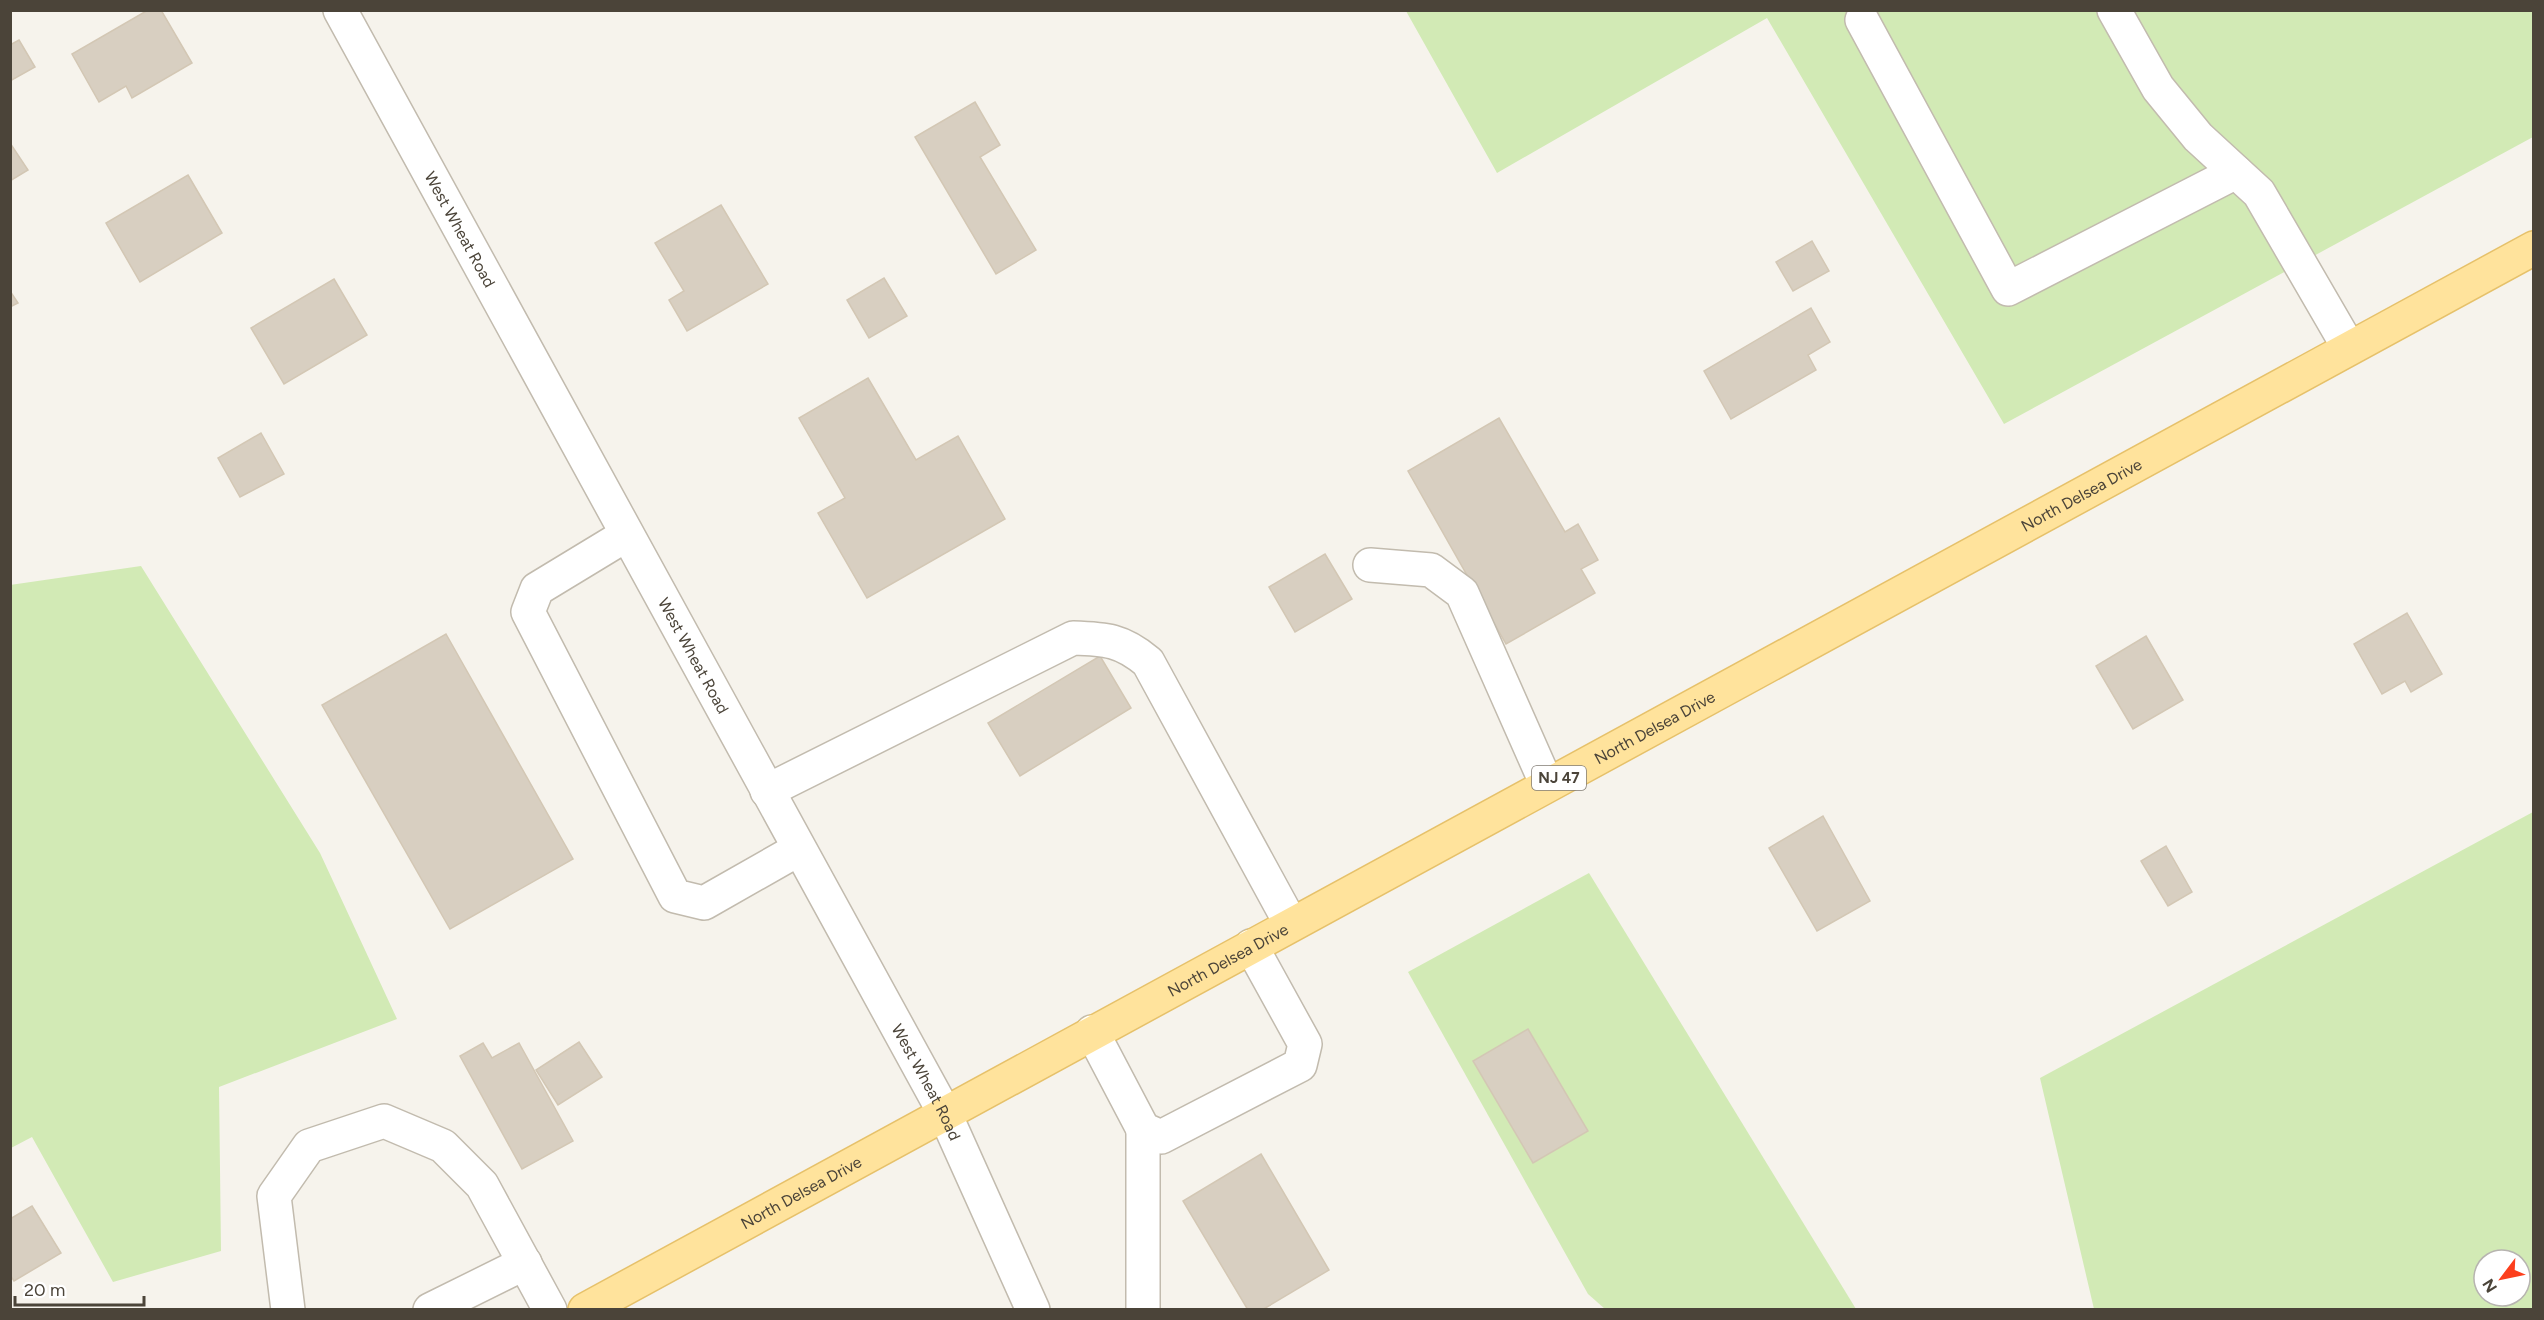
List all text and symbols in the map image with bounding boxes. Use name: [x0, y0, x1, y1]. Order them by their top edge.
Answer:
street label: West Wheat Road: [421, 168, 500, 290]
street label: North Delsea Drive: [2018, 454, 2145, 535]
street label: West Wheat Road: [654, 594, 733, 717]
street label: North Delsea Drive: [1591, 687, 1718, 768]
road number: NJ 47: [1532, 766, 1586, 790]
street label: North Delsea Drive: [1164, 919, 1292, 1000]
street label: West Wheat Road: [888, 1020, 965, 1143]
street label: North Delsea Drive: [737, 1152, 865, 1233]
north arrow: [2472, 1248, 2532, 1308]
scale bar: [15, 1269, 144, 1307]
text: N: [2478, 1275, 2501, 1296]
text: 20 m: [24, 1279, 65, 1301]

